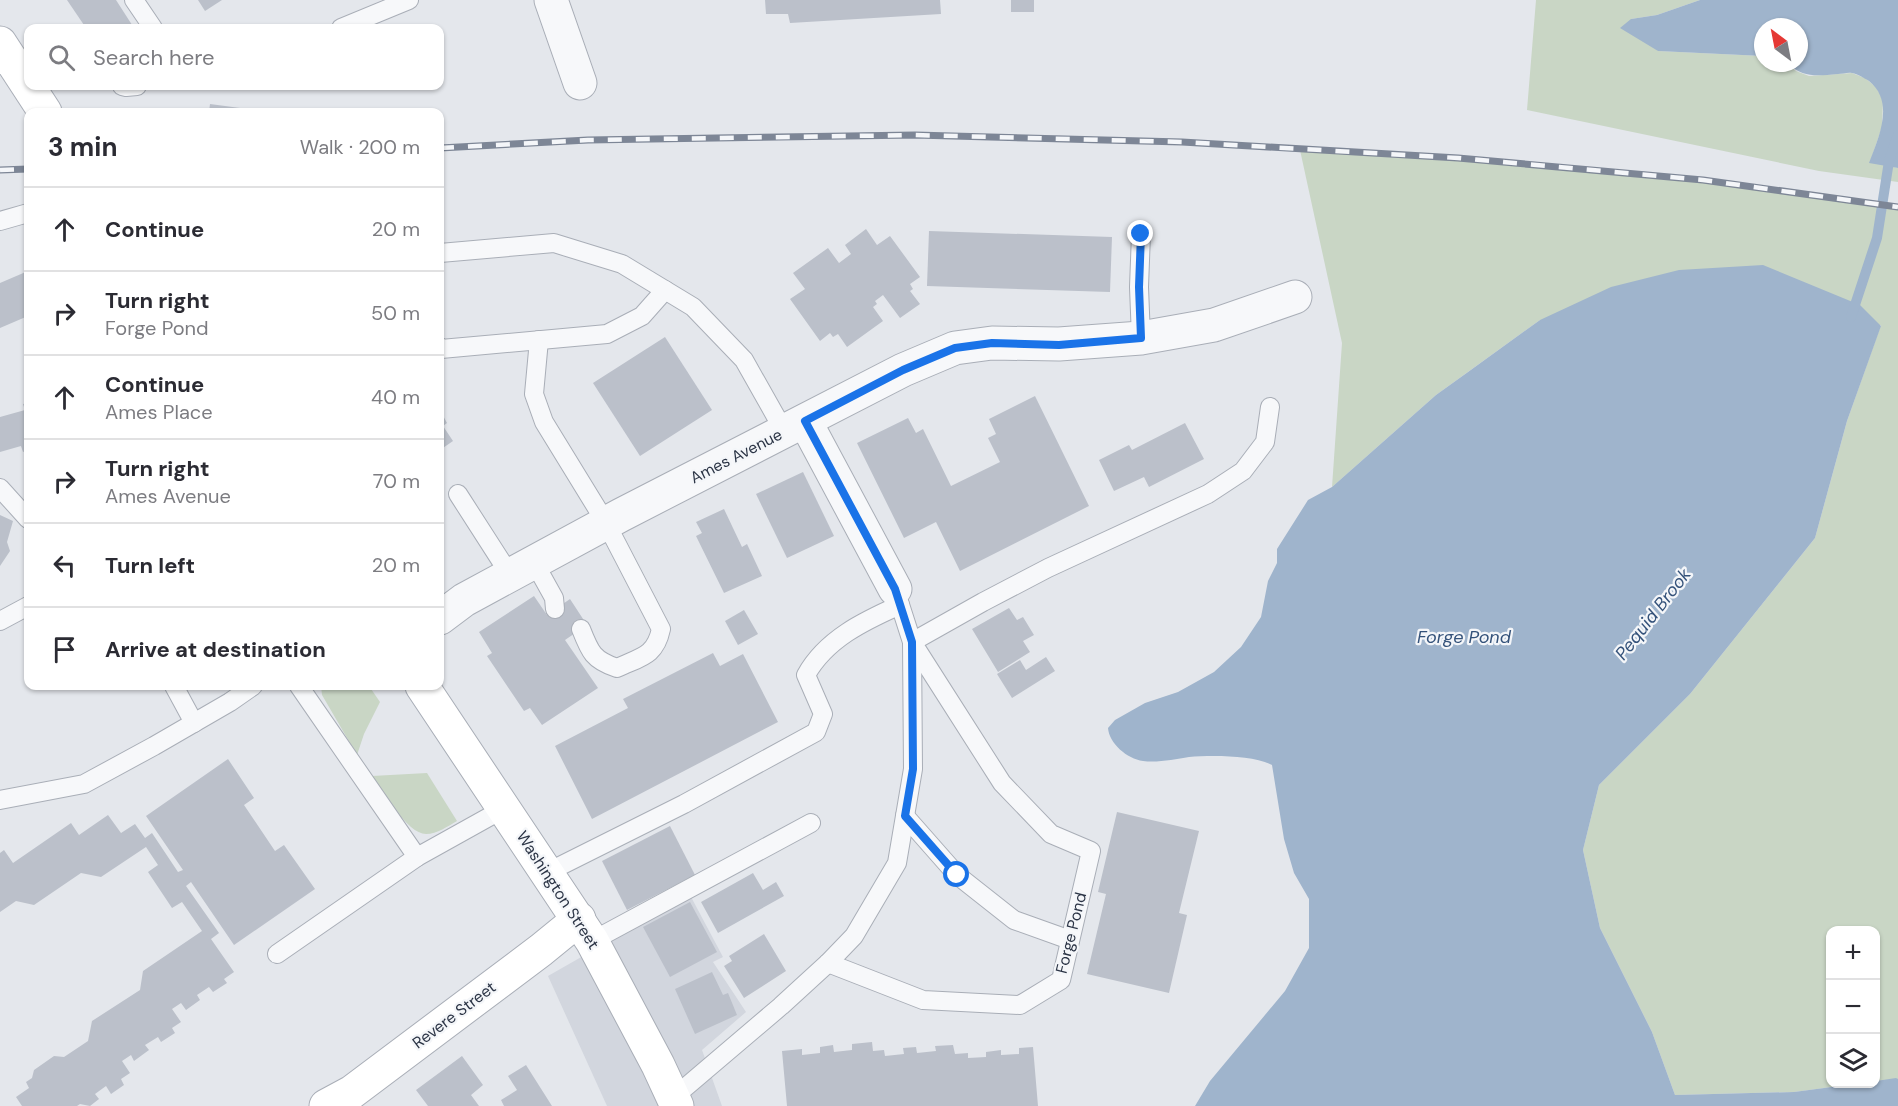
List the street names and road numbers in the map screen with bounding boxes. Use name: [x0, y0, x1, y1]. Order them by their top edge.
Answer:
street label: Ames Avenue: [686, 424, 786, 488]
street label: Washington Street: [512, 827, 604, 953]
street label: Forge Pond: [1051, 890, 1091, 976]
street label: Revere Street: [408, 977, 500, 1053]

